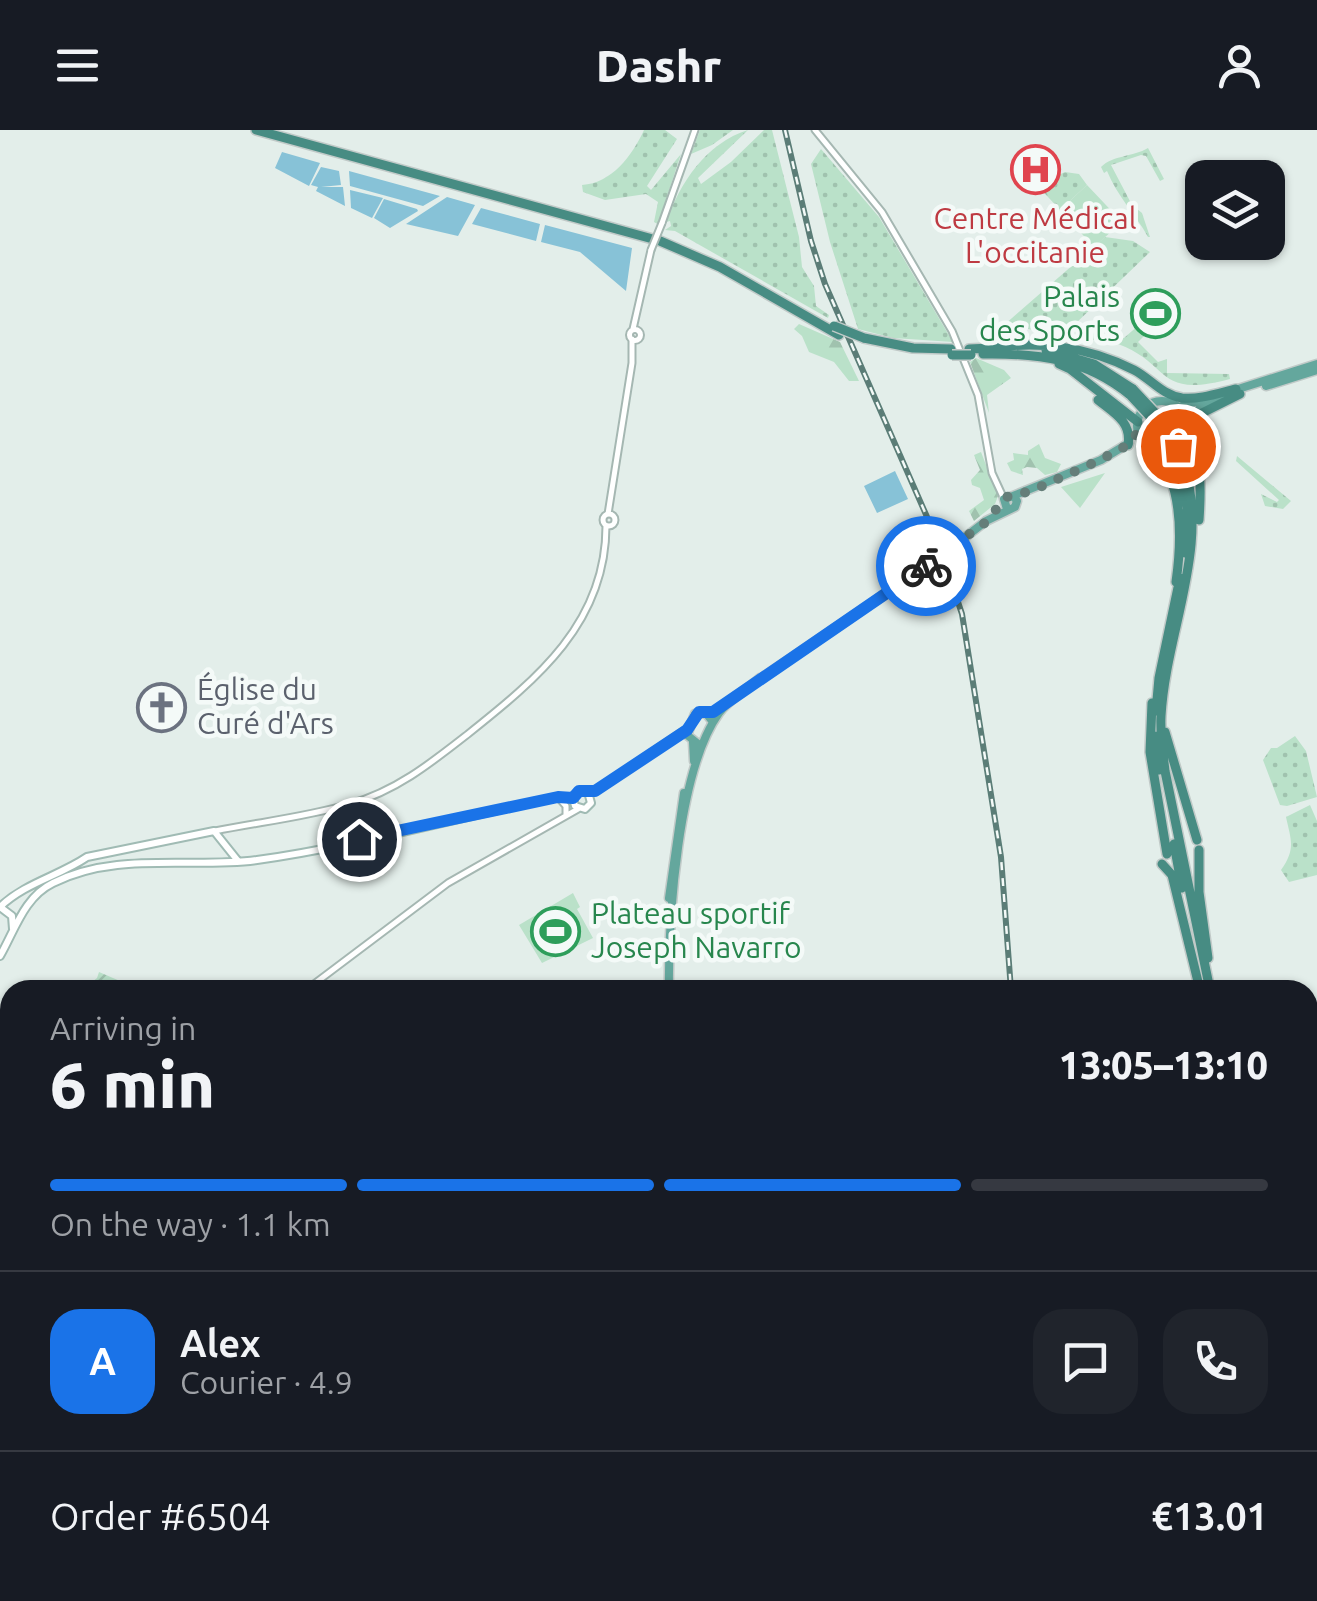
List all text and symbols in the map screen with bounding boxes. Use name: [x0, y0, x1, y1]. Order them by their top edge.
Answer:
icon: menu: [50, 38, 105, 93]
icon: person: [1212, 38, 1267, 93]
text: Dashr: [596, 40, 721, 91]
hospital icon: Centre Médical L'occitanie: [1009, 144, 1061, 196]
map controls: [1185, 160, 1285, 260]
button: layers: [1185, 160, 1285, 260]
place label: Centre Médical L'occitanie: [933, 201, 1137, 269]
place label: Palais des Sports: [979, 279, 1120, 347]
sports icon: Palais des Sports: [1129, 288, 1181, 340]
pin: [1136, 404, 1221, 489]
icon: bag: [1151, 419, 1206, 474]
courier: [876, 516, 976, 616]
icon: bike: [899, 539, 954, 594]
place label: Église du Curé d'Ars: [197, 671, 334, 740]
church icon: Église du Curé d'Ars: [136, 681, 188, 733]
pin: [317, 797, 402, 882]
icon: home: [332, 812, 387, 867]
place label: Plateau sportif Joseph Navarro: [591, 896, 802, 964]
sports icon: Plateau sportif Joseph Navarro: [530, 905, 582, 957]
text: Arriving in: [50, 1010, 196, 1046]
text: 13:05–13:10: [1059, 1044, 1268, 1086]
text: 6 min: [50, 1047, 215, 1120]
text: On the way · 1.1 km: [50, 1206, 331, 1242]
button: chat: [1033, 1309, 1138, 1414]
button: phone: [1163, 1309, 1268, 1414]
text: Alex: [180, 1322, 261, 1364]
text: A: [89, 1340, 116, 1382]
text: Courier · 4.9: [180, 1364, 353, 1400]
text: Order #6504: [50, 1495, 271, 1537]
text: €13.01: [1151, 1495, 1268, 1537]

